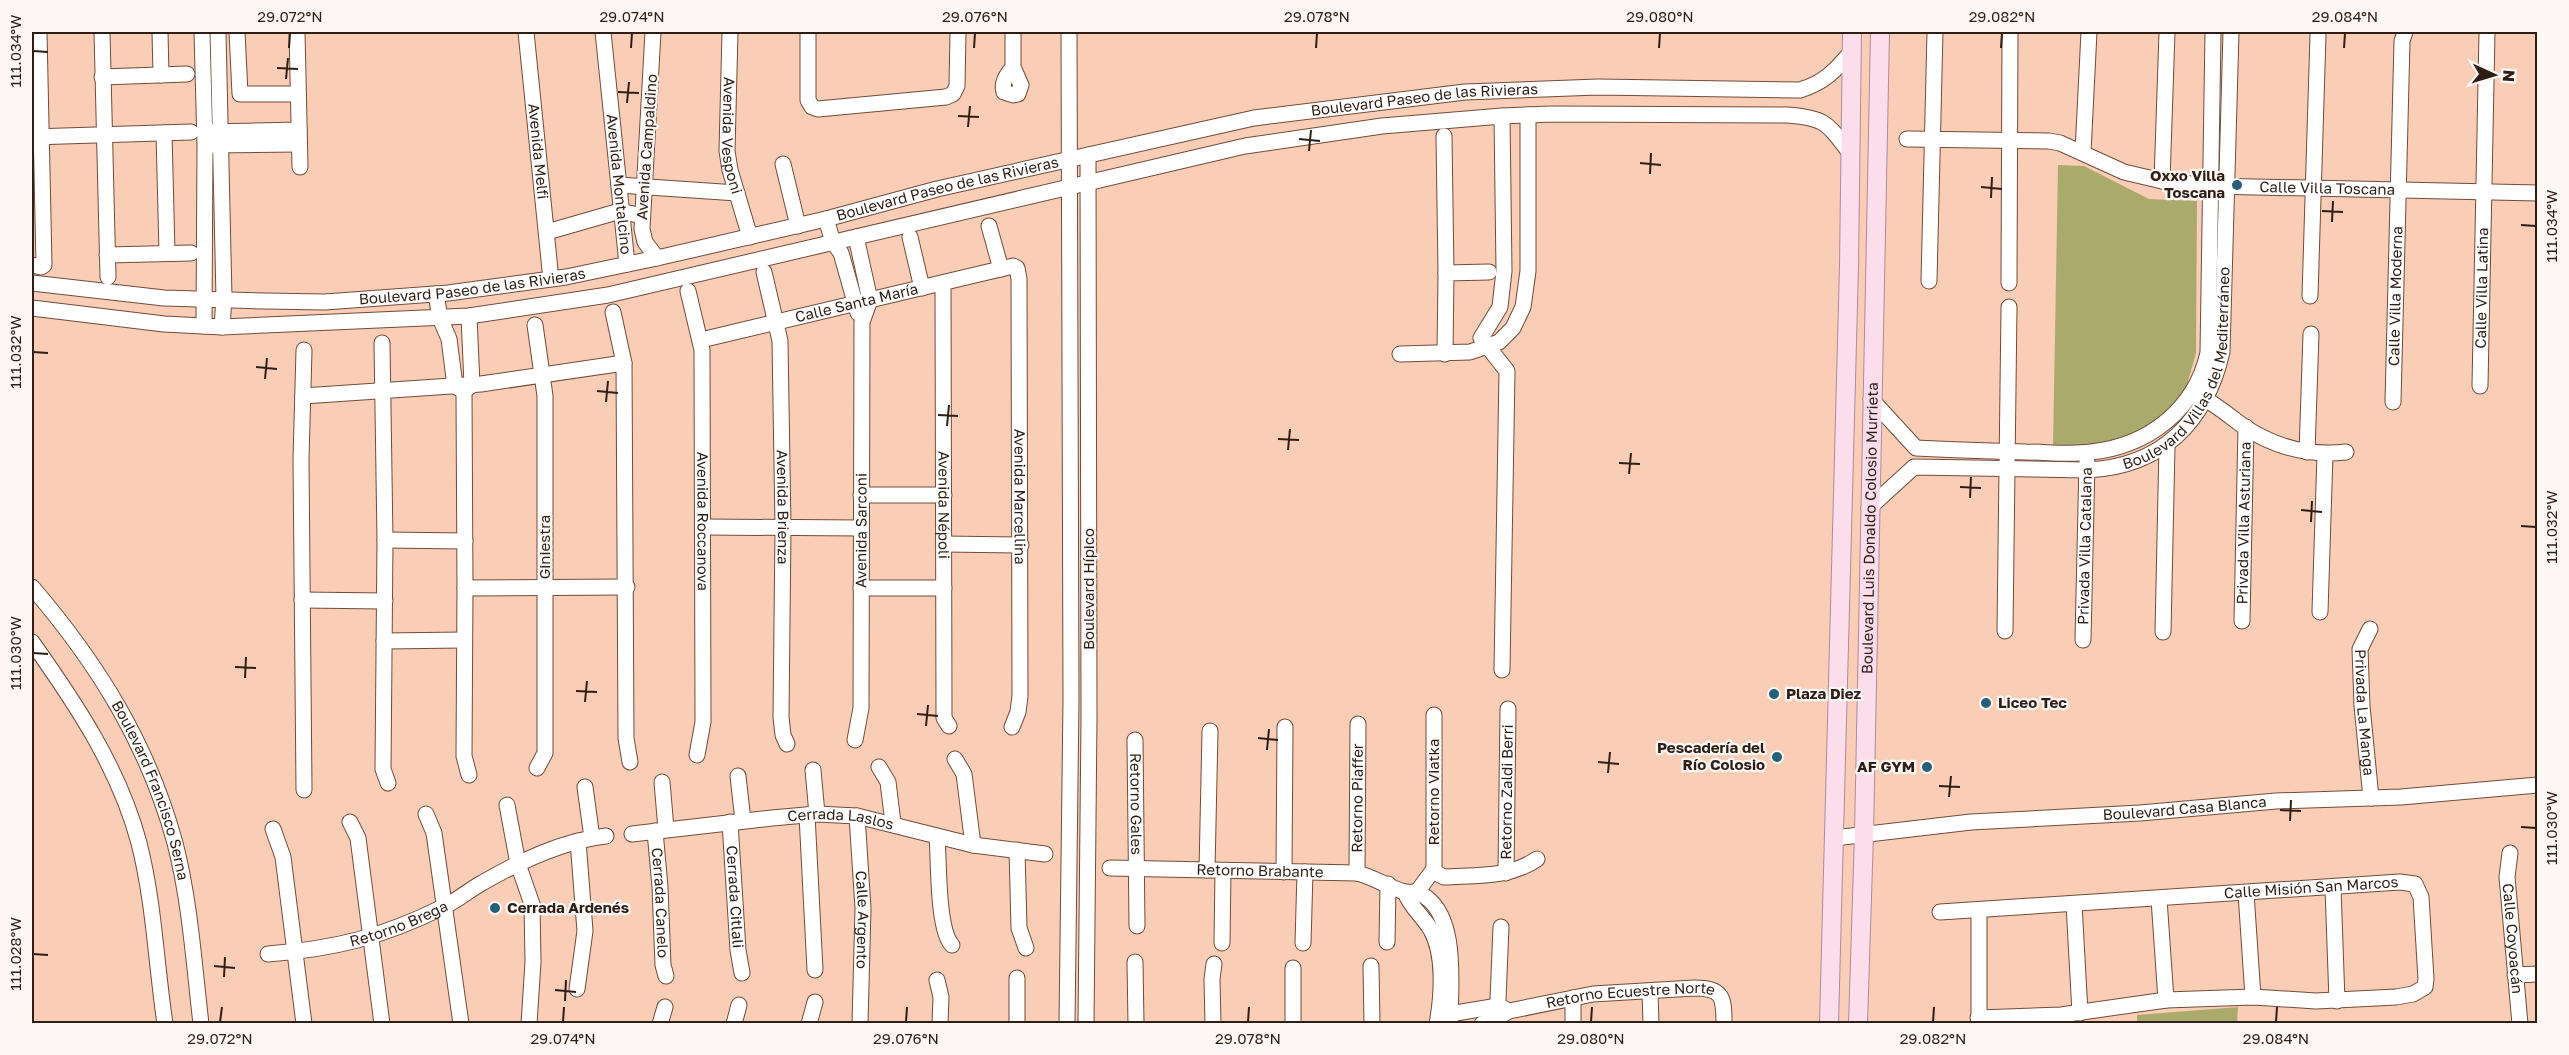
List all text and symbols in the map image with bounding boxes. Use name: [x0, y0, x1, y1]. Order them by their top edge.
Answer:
text: 29.072°N: [257, 7, 323, 25]
text: 29.074°N: [599, 7, 665, 25]
text: 29.076°N: [942, 7, 1008, 25]
text: 29.078°N: [1284, 7, 1350, 25]
text: 29.080°N: [1626, 7, 1694, 25]
text: 29.082°N: [1969, 7, 2035, 25]
text: 29.084°N: [2312, 7, 2378, 25]
text: 111.034°W: [6, 14, 24, 88]
north arrow: [2464, 45, 2524, 105]
text: N: [2499, 69, 2519, 83]
street label: Avenida Campaldino: [632, 73, 660, 221]
street label: Avenida Vesponi: [718, 77, 747, 196]
street label: Boulevard Paseo de las Rivieras: [1310, 79, 1538, 119]
street label: Avenida Melfi: [525, 102, 553, 200]
street label: Avenida Montalcino: [604, 113, 636, 255]
street label: Boulevard Paseo de las Rivieras: [834, 152, 1060, 224]
place label: Oxxo Villa Toscana: [2150, 166, 2225, 201]
street label: Calle Villa Toscana: [2259, 177, 2395, 198]
marker: Oxxo Villa Toscana: [2230, 178, 2244, 192]
text: 111.034°W: [2542, 189, 2560, 263]
street label: Calle Villa Moderna: [2384, 226, 2405, 366]
street label: Calle Villa Latina: [2471, 227, 2491, 349]
street label: Boulevard Paseo de las Rivieras: [358, 263, 587, 307]
street label: Boulevard Villas del Mediterráneo: [2120, 267, 2232, 472]
street label: Calle Santa María: [793, 279, 920, 325]
text: 111.032°W: [6, 315, 24, 389]
street label: Boulevard Luis Donaldo Colosio Murrieta: [1857, 382, 1881, 674]
street label: Avenida Marcellina: [1011, 429, 1030, 565]
street label: Privada Villa Asturiana: [2232, 441, 2254, 605]
street label: Avenida Brienza: [774, 450, 793, 565]
street label: Avenida Népoli: [935, 451, 954, 559]
street label: Avenida Roccanova: [694, 452, 713, 591]
street label: Privada Villa Catalana: [2073, 467, 2095, 625]
street label: Avenida Sarconi: [851, 473, 870, 588]
text: 111.032°W: [2542, 490, 2560, 564]
street label: Giniestra: [535, 515, 553, 579]
street label: Boulevard Hípico: [1079, 528, 1097, 650]
text: 111.030°W: [6, 616, 24, 690]
street label: Privada La Manga: [2352, 649, 2379, 777]
place label: Plaza Diez: [1786, 684, 1861, 702]
marker: Plaza Diez: [1767, 687, 1781, 701]
place label: Liceo Tec: [1998, 693, 2067, 711]
marker: Liceo Tec: [1979, 696, 1993, 710]
street label: Boulevard Francisco Serna: [108, 697, 193, 882]
street label: Retorno Zaldi Berri: [1496, 724, 1516, 860]
place label: Pescadería del Río Colosio: [1657, 738, 1765, 773]
street label: Retorno Viatka: [1424, 739, 1442, 845]
street label: Retorno Piaffer: [1347, 743, 1366, 853]
marker: Pescadería del Río Colosio: [1770, 750, 1784, 764]
street label: Retorno Gales: [1127, 753, 1146, 855]
place label: AF GYM: [1857, 757, 1915, 775]
marker: AF GYM: [1920, 760, 1934, 774]
text: 111.030°W: [2542, 791, 2560, 865]
street label: Boulevard Casa Blanca: [2102, 792, 2267, 823]
street label: Cerrada Laslos: [787, 804, 896, 833]
street label: Cerrada Citlali: [723, 845, 748, 949]
street label: Cerrada Canelo: [649, 847, 673, 958]
street label: Retorno Brabante: [1196, 860, 1324, 880]
street label: Calle Argento: [853, 870, 873, 969]
street label: Calle Misión San Marcos: [2223, 872, 2399, 901]
street label: Calle Coyoacán: [2500, 882, 2527, 995]
street label: Retorno Brega: [348, 896, 450, 950]
place label: Cerrada Ardenés: [507, 898, 629, 916]
marker: Cerrada Ardenés: [488, 901, 502, 915]
text: 111.028°W: [6, 917, 24, 991]
street label: Retorno Ecuestre Norte: [1544, 978, 1718, 1011]
text: 29.072°N: [187, 1029, 253, 1047]
text: 29.074°N: [530, 1029, 596, 1047]
text: 29.076°N: [873, 1029, 939, 1047]
text: 29.078°N: [1215, 1029, 1281, 1047]
text: 29.080°N: [1557, 1029, 1625, 1047]
text: 29.082°N: [1900, 1029, 1966, 1047]
text: 29.084°N: [2243, 1029, 2309, 1047]

